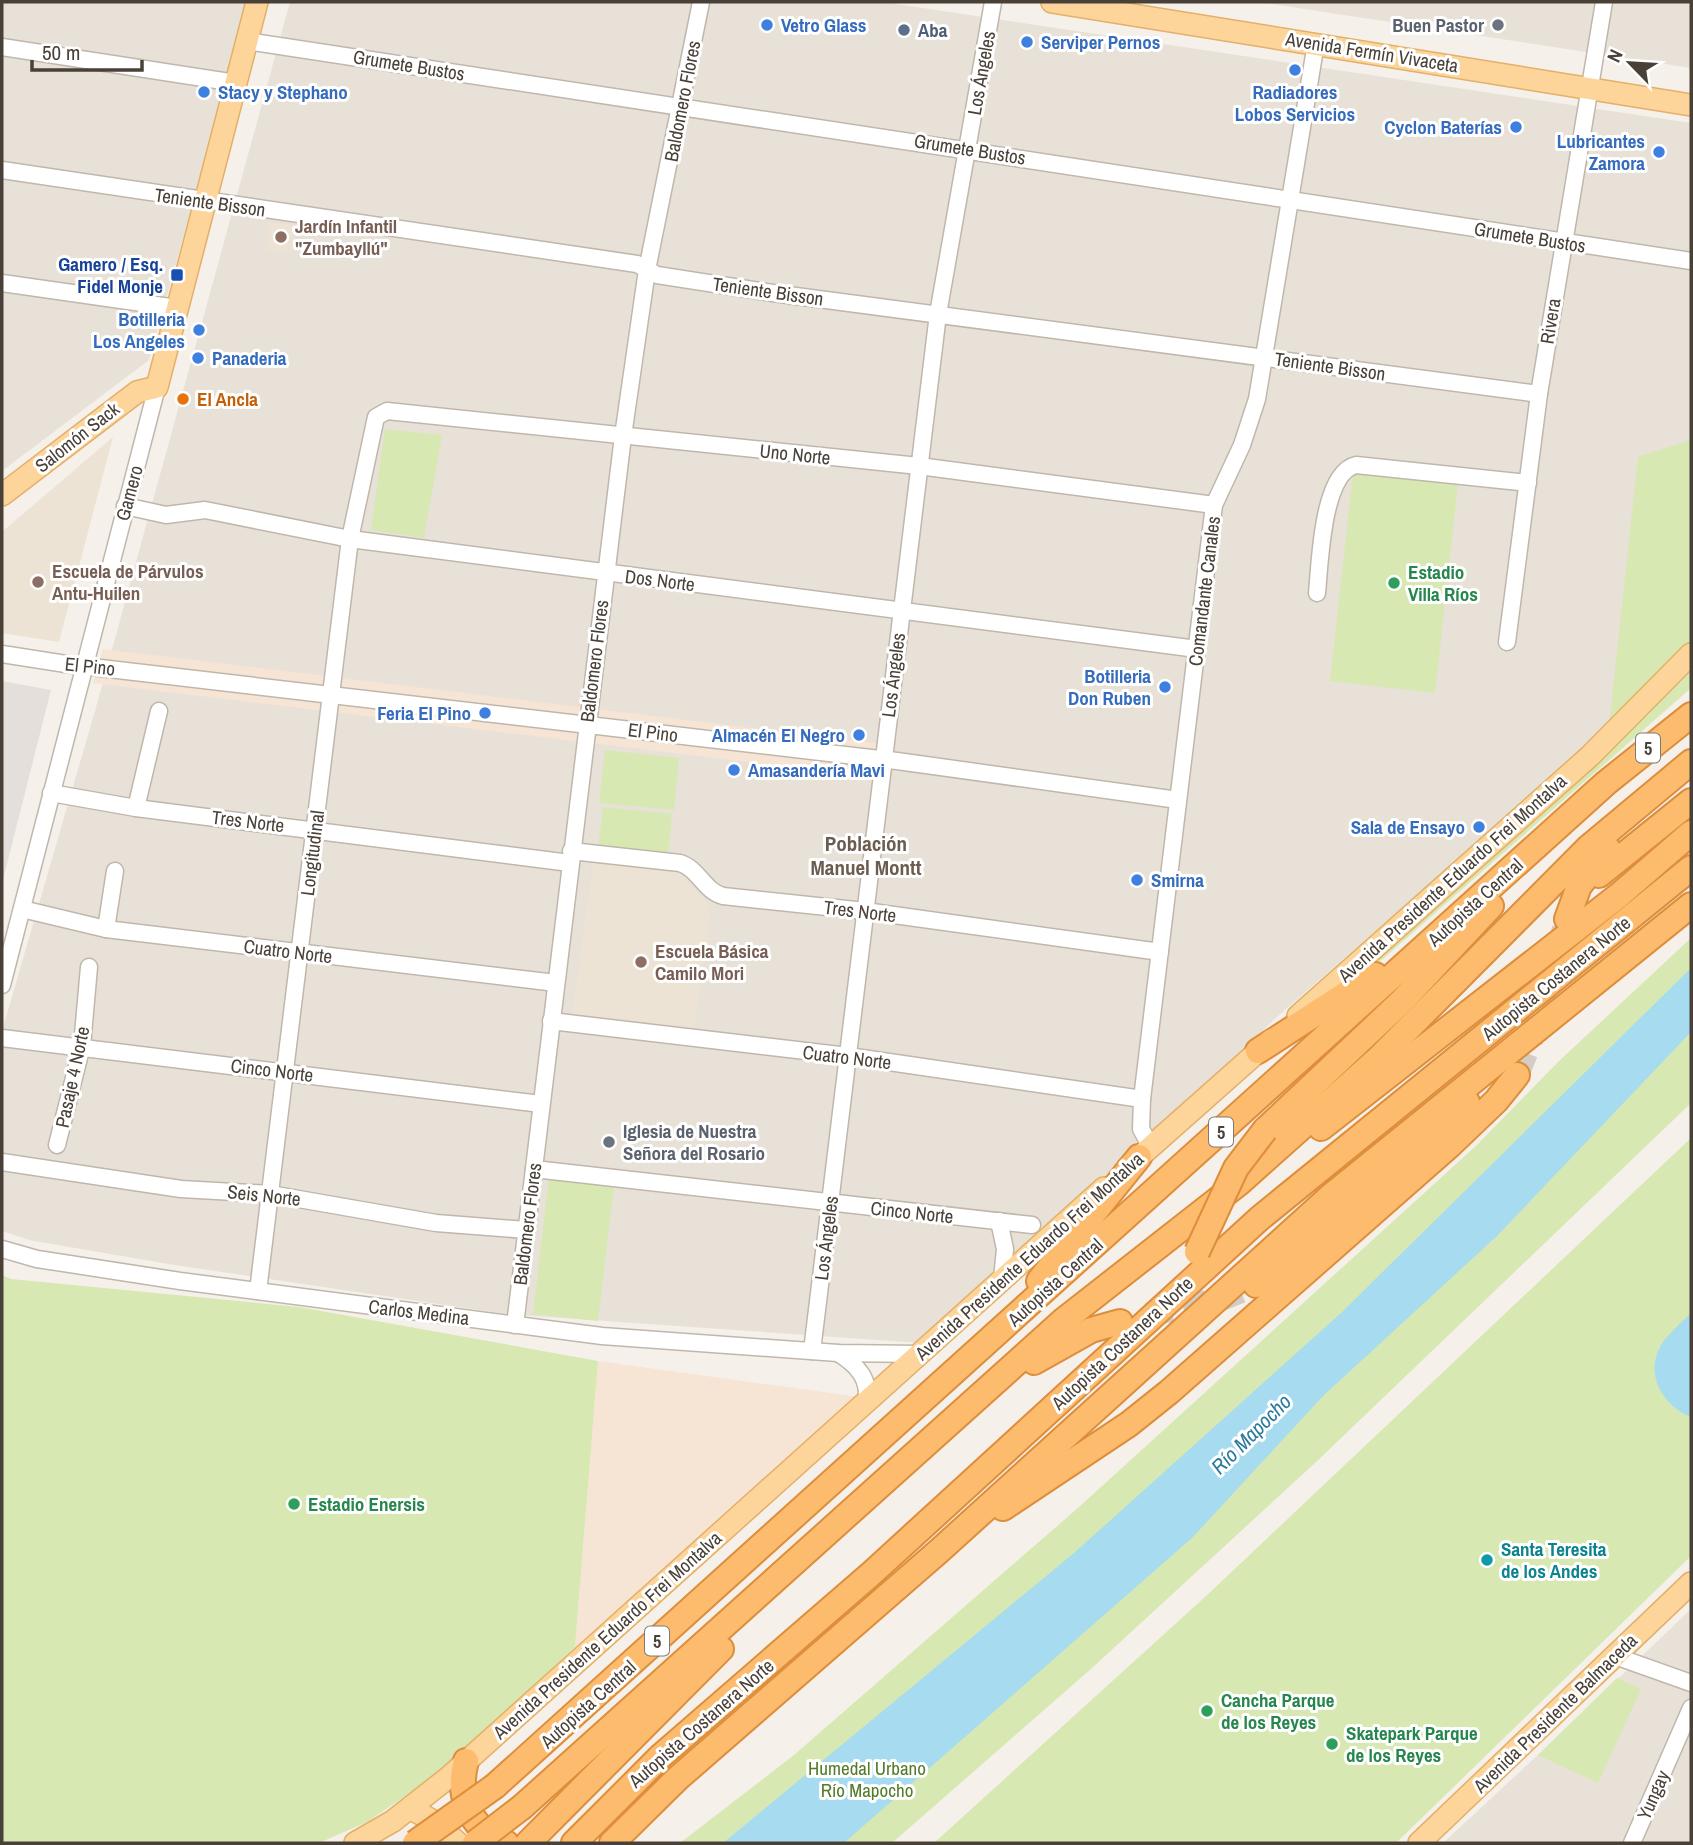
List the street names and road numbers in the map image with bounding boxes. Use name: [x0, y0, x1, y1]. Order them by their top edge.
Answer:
street label: Avenida Fermín Vivaceta: [1283, 25, 1461, 79]
street label: Los Ángeles: [961, 29, 1001, 117]
street label: Baldomero Flores: [658, 38, 707, 164]
street label: Grumete Bustos: [351, 43, 467, 87]
street label: Grumete Bustos: [912, 127, 1028, 171]
street label: Teniente Bisson: [153, 181, 267, 223]
street label: Grumete Bustos: [1472, 215, 1588, 259]
street label: Teniente Bisson: [711, 270, 825, 312]
street label: Rivera: [1534, 296, 1566, 346]
street label: Teniente Bisson: [1273, 345, 1387, 387]
street label: Salomón Sack: [29, 396, 125, 478]
street label: Uno Norte: [758, 437, 832, 471]
street label: Gamero: [109, 462, 149, 524]
street label: Comandante Canales: [1182, 514, 1226, 667]
street label: Dos Norte: [624, 563, 696, 597]
street label: Baldomero Flores: [574, 598, 614, 724]
street label: Los Ángeles: [875, 631, 911, 719]
street label: El Pino: [64, 650, 116, 682]
street label: El Pino: [626, 716, 680, 748]
road number: 5: [1636, 734, 1660, 762]
street label: Avenida Presidente Eduardo Frei Montalva: [1331, 768, 1572, 989]
street label: Tres Norte: [210, 804, 286, 838]
street label: Longitudinal: [294, 809, 330, 897]
street label: Autopista Central: [1421, 852, 1528, 953]
street label: Tres Norte: [822, 894, 898, 928]
street label: Autopista Costanera Norte: [1475, 910, 1636, 1047]
street label: Cuatro Norte: [242, 933, 334, 969]
street label: Pasaje 4 Norte: [49, 1024, 95, 1130]
street label: Cuatro Norte: [801, 1039, 893, 1075]
street label: Cinco Norte: [229, 1052, 315, 1088]
road number: 5: [1209, 1118, 1233, 1147]
street label: Avenida Presidente Eduardo Frei Montalva: [908, 1146, 1149, 1367]
street label: Baldomero Flores: [507, 1161, 547, 1287]
street label: Seis Norte: [226, 1178, 302, 1212]
street label: Los Ángeles: [808, 1194, 844, 1282]
street label: Cinco Norte: [869, 1195, 955, 1229]
street label: Autopista Central: [1001, 1232, 1108, 1333]
street label: Autopista Costanera Norte: [1045, 1271, 1198, 1416]
street label: Carlos Medina: [367, 1293, 471, 1331]
street label: Avenida Presidente Eduardo Frei Montalva: [486, 1525, 727, 1746]
road number: 5: [645, 1626, 669, 1656]
street label: Avenida Presidente Balmaceda: [1467, 1627, 1643, 1799]
street label: Autopista Costanera Norte: [622, 1653, 779, 1794]
street label: Autopista Central: [534, 1654, 641, 1755]
street label: Yungay: [1631, 1766, 1676, 1824]

